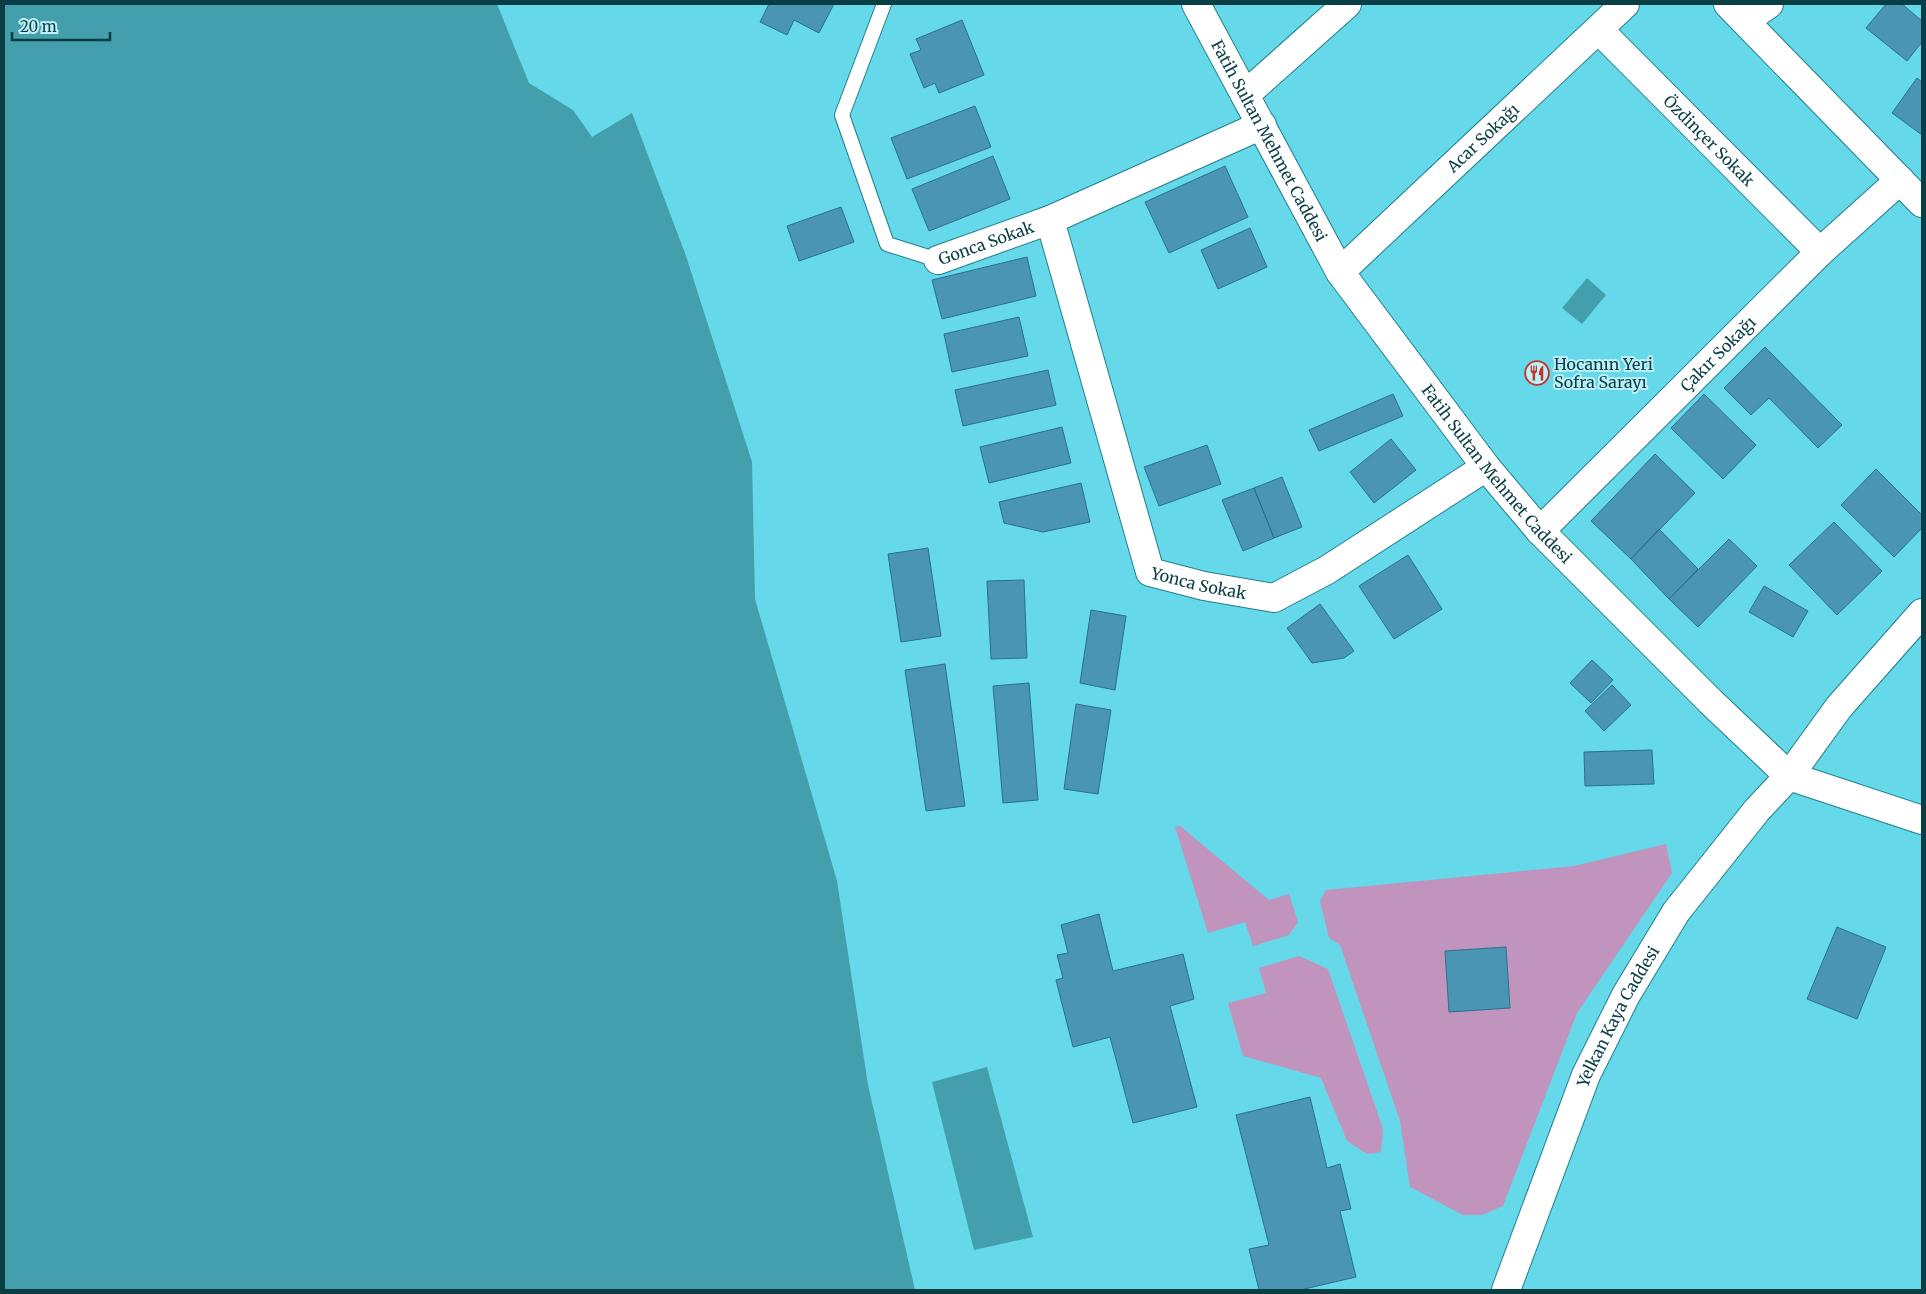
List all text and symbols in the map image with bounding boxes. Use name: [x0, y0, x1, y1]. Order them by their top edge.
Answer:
scale bar: [12, 10, 110, 42]
text: 20 m: [20, 17, 57, 36]
street label: Fatih Sultan Mehmet Caddesi: [1207, 36, 1332, 245]
street label: Özdinçer Sokak: [1659, 91, 1759, 191]
street label: Acar Sokağı: [1442, 99, 1523, 177]
street label: Gonca Sokak: [936, 216, 1037, 269]
street label: Çakır Sokağı: [1676, 312, 1760, 396]
place label: Hocanın Yeri Sofra Sarayı: [1554, 354, 1653, 392]
restaurant icon: Hocanın Yeri Sofra Sarayı: [1524, 360, 1550, 386]
street label: Fatih Sultan Mehmet Caddesi: [1418, 380, 1576, 567]
street label: Yonca Sokak: [1148, 562, 1249, 603]
street label: Yelkan Kaya Caddesi: [1572, 942, 1663, 1091]

